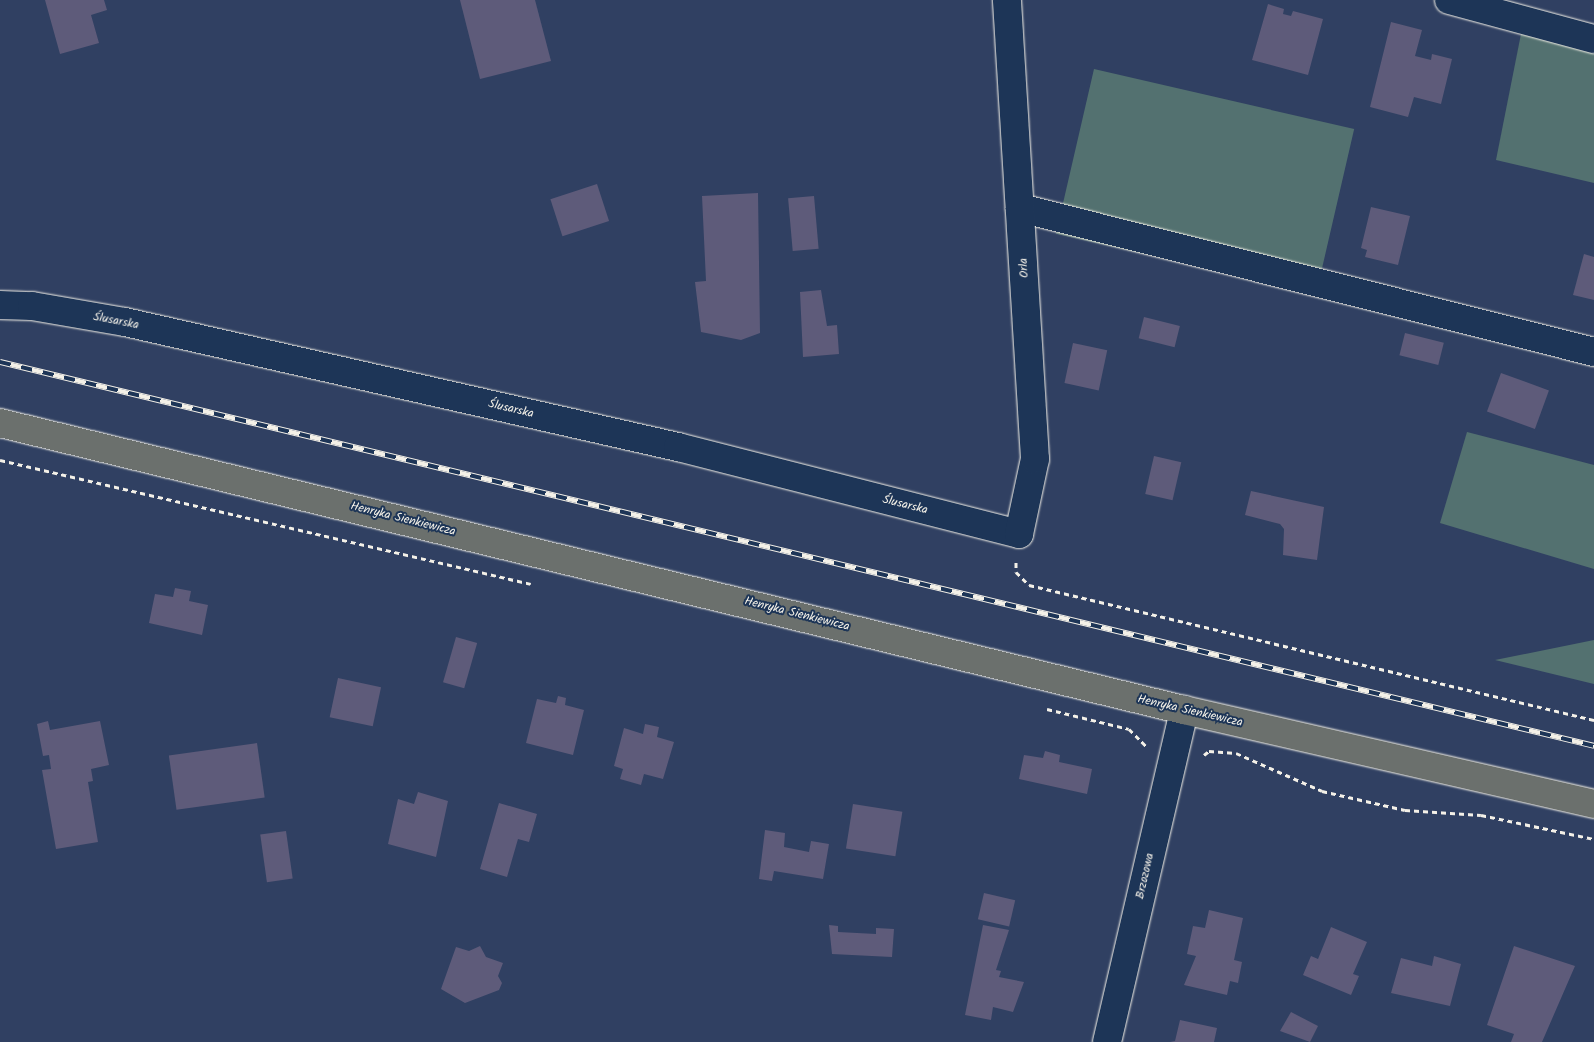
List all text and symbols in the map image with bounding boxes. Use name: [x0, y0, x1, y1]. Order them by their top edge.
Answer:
street label: Orla: [1016, 258, 1032, 278]
street label: Ślusarska: [92, 310, 140, 332]
street label: Ślusarska: [487, 397, 535, 421]
street label: Ślusarska: [881, 492, 929, 518]
street label: Henryka Sienkiewicza: [349, 499, 457, 539]
street label: Henryka Sienkiewicza: [743, 594, 851, 634]
street label: Henryka Sienkiewicza: [1136, 692, 1244, 730]
street label: Brzozowa: [1133, 852, 1157, 900]

